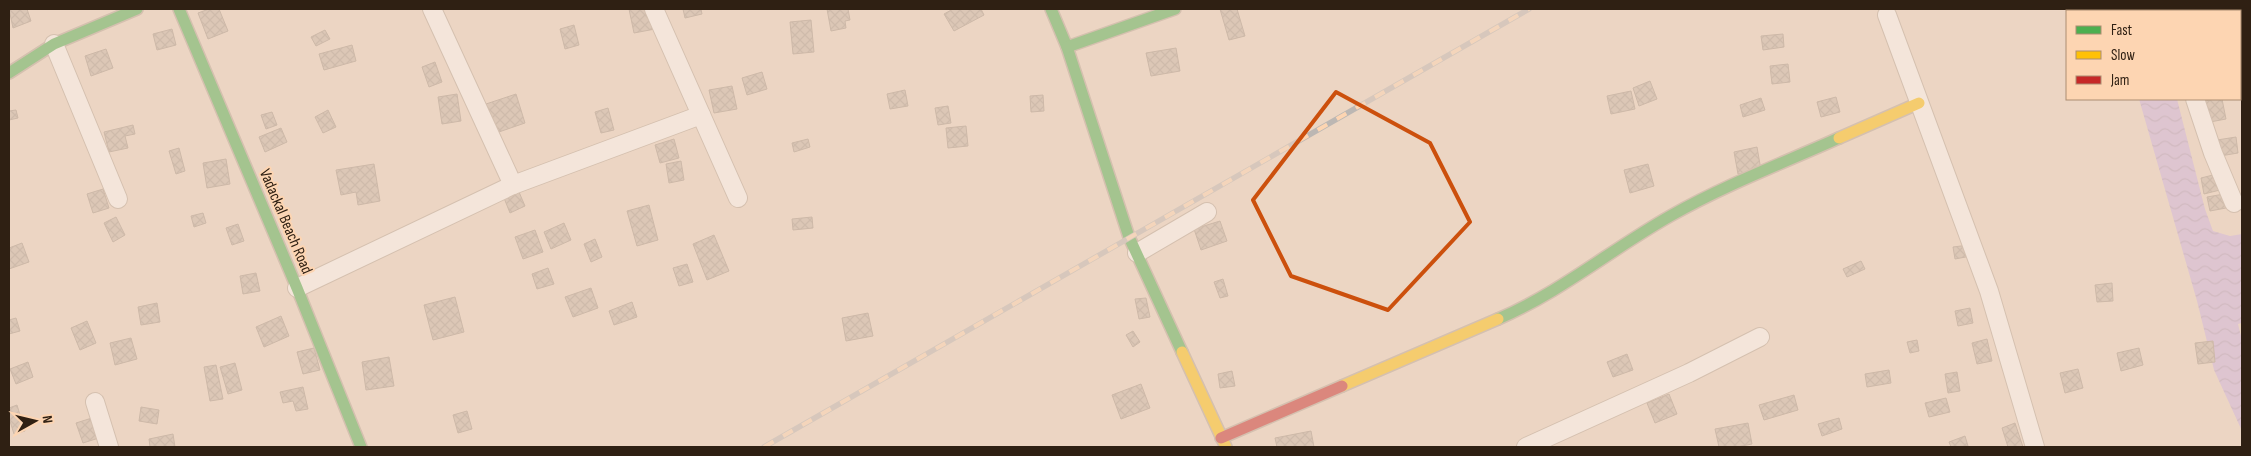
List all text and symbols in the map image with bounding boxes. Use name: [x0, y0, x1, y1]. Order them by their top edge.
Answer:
legend: [2066, 10, 2241, 100]
text: Fast: [2111, 21, 2133, 40]
text: Slow: [2111, 46, 2135, 65]
text: Jam: [2110, 71, 2129, 90]
street label: Vadackal Beach Road: [255, 166, 316, 277]
north arrow: [10, 396, 60, 446]
text: N: [38, 414, 56, 424]

